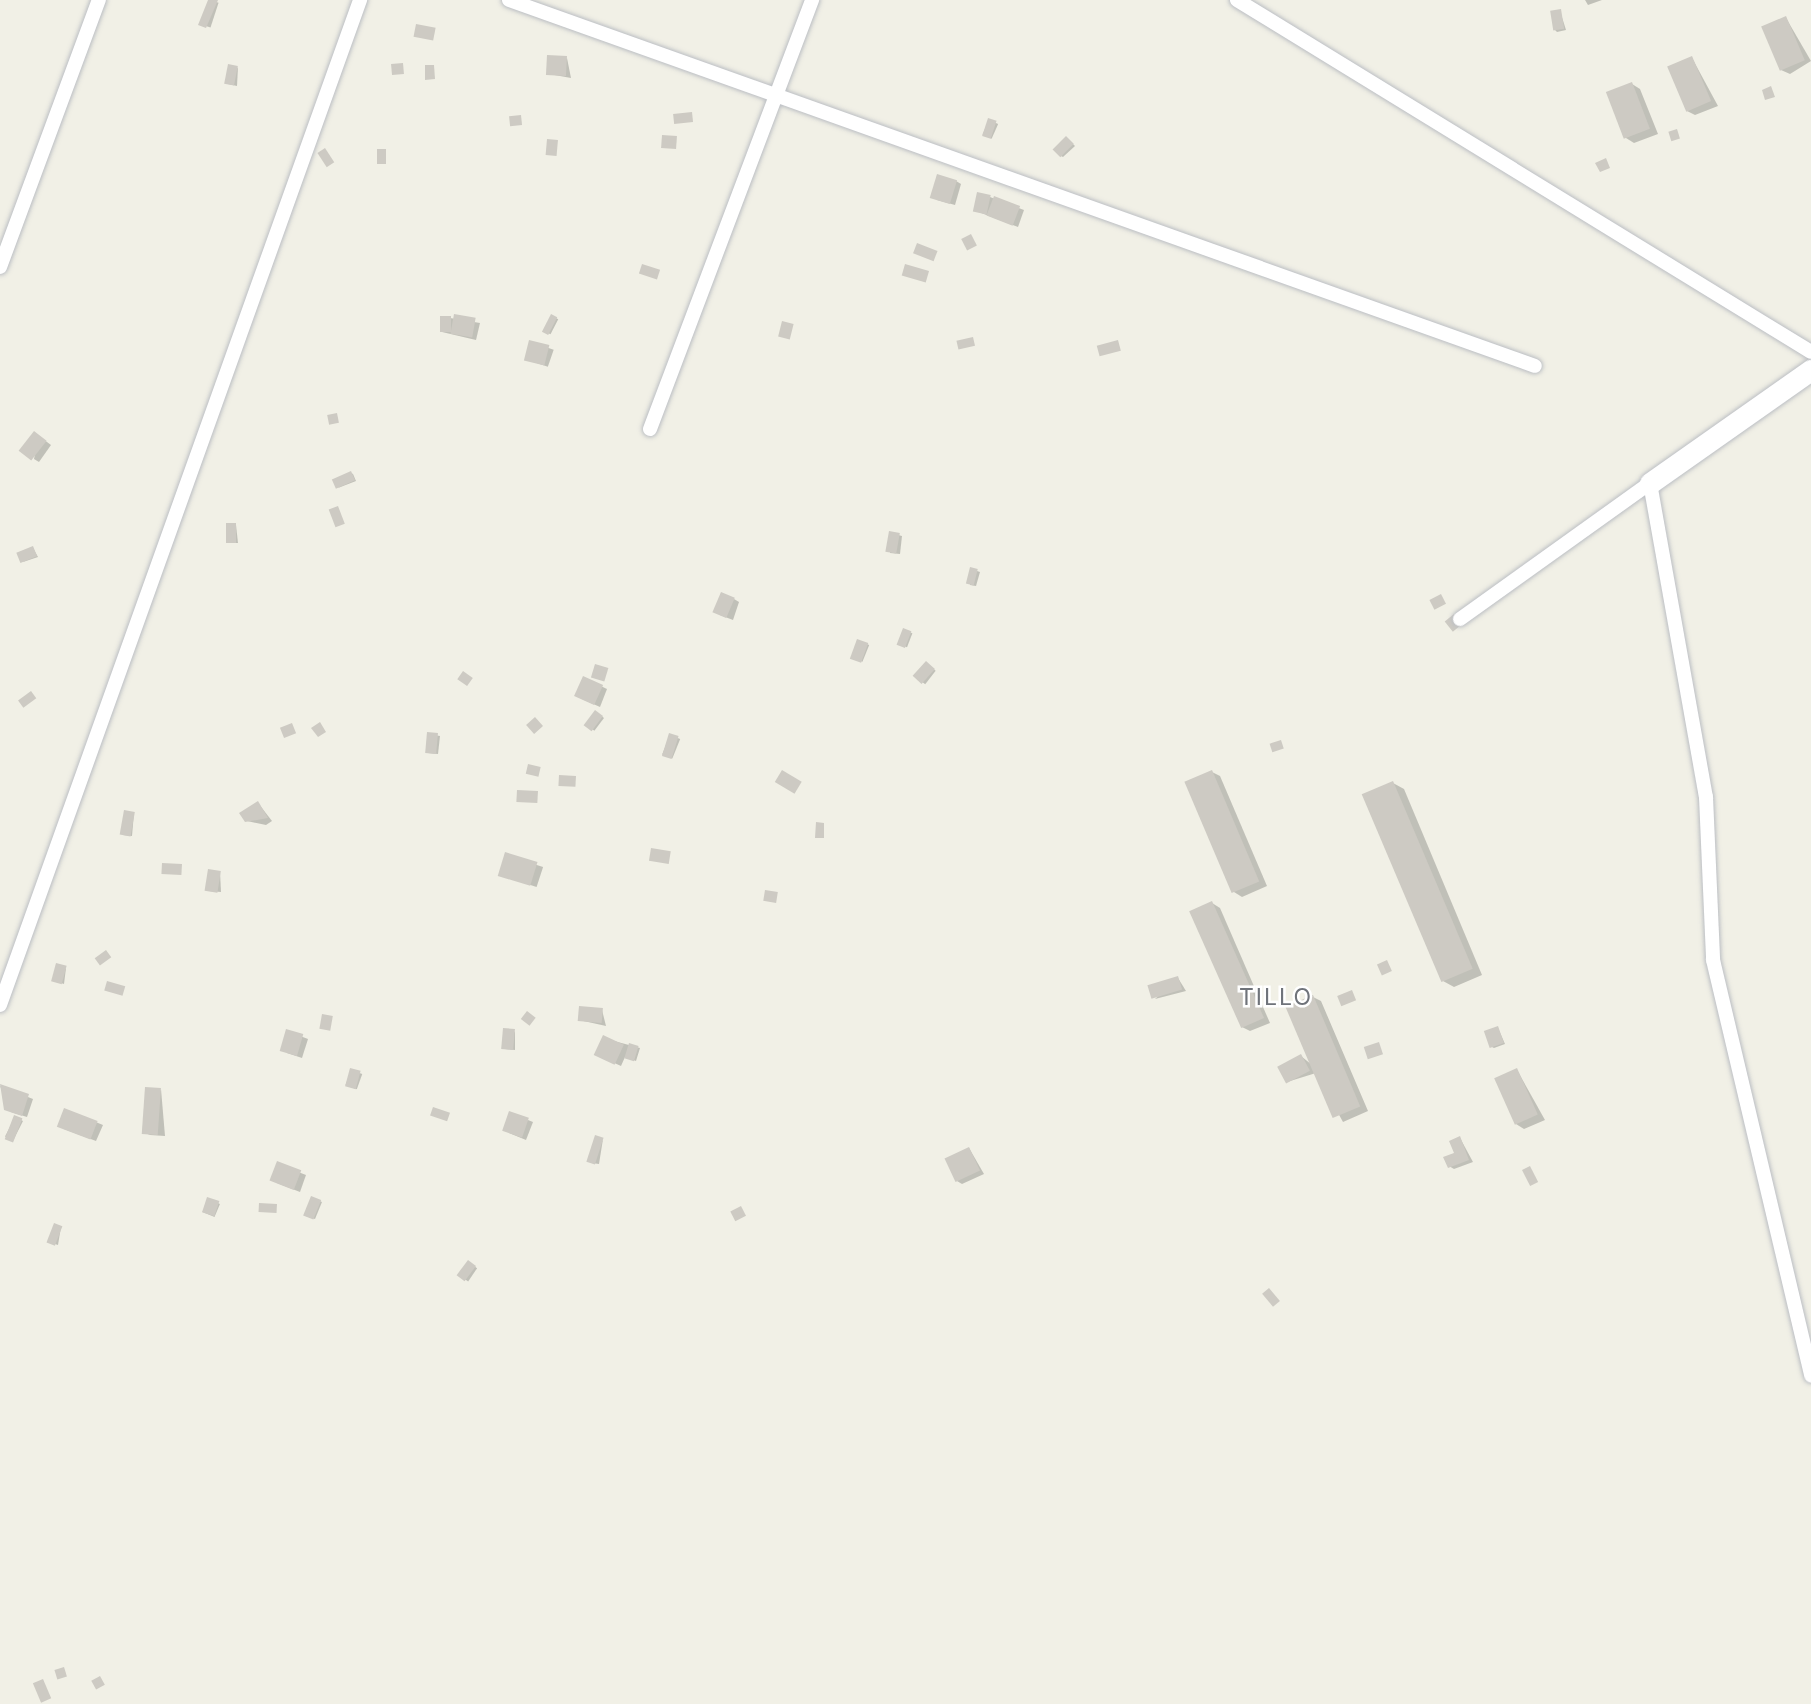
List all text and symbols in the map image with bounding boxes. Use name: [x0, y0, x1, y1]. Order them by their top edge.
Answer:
district label: TILLO: [1240, 983, 1312, 1011]

